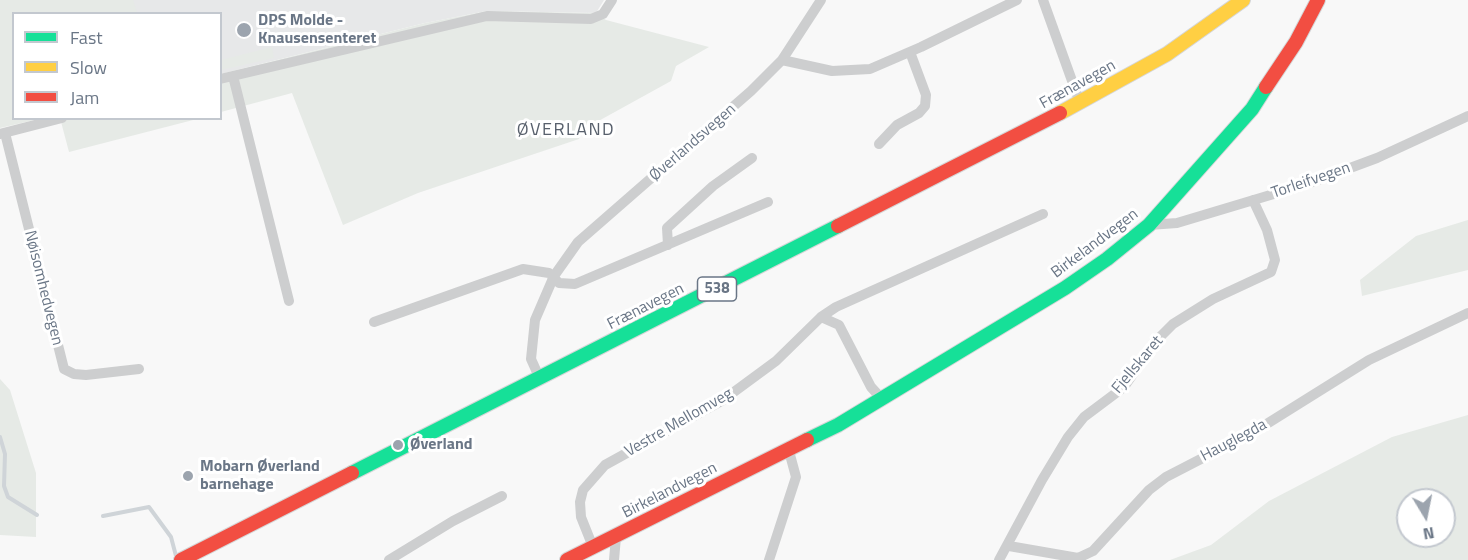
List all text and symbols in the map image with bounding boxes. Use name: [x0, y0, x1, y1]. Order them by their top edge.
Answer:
place label: DPS Molde - Knausensenteret: [258, 11, 376, 49]
legend: [12, 12, 222, 120]
marker: DPS Molde - Knausensenteret: [235, 21, 253, 39]
text: Fast: [70, 24, 103, 51]
text: Slow: [70, 54, 107, 81]
street label: Frænavegen: [1037, 56, 1119, 114]
text: Jam: [70, 84, 99, 111]
street label: Øverlandsvegen: [646, 100, 740, 186]
district label: ØVERLAND: [517, 120, 615, 142]
street label: Torleifvegen: [1269, 159, 1353, 203]
street label: Birkelandvegen: [1048, 205, 1142, 283]
street label: Nøisomhedvegen: [19, 229, 67, 347]
road number: 538: [698, 277, 736, 301]
street label: Frænavegen: [604, 279, 688, 335]
street label: Fjellskaret: [1108, 332, 1168, 398]
street label: Vestre Mellomveg: [622, 384, 736, 462]
street label: Hauglegda: [1198, 416, 1270, 466]
place label: Øverland: [410, 435, 473, 455]
marker: Øverland: [391, 438, 405, 452]
place label: Mobarn Øverland barnehage: [200, 457, 320, 495]
street label: Birkelandvegen: [619, 459, 721, 523]
marker: Mobarn Øverland barnehage: [181, 469, 195, 483]
north arrow: [1396, 488, 1456, 548]
text: N: [1421, 521, 1436, 547]

